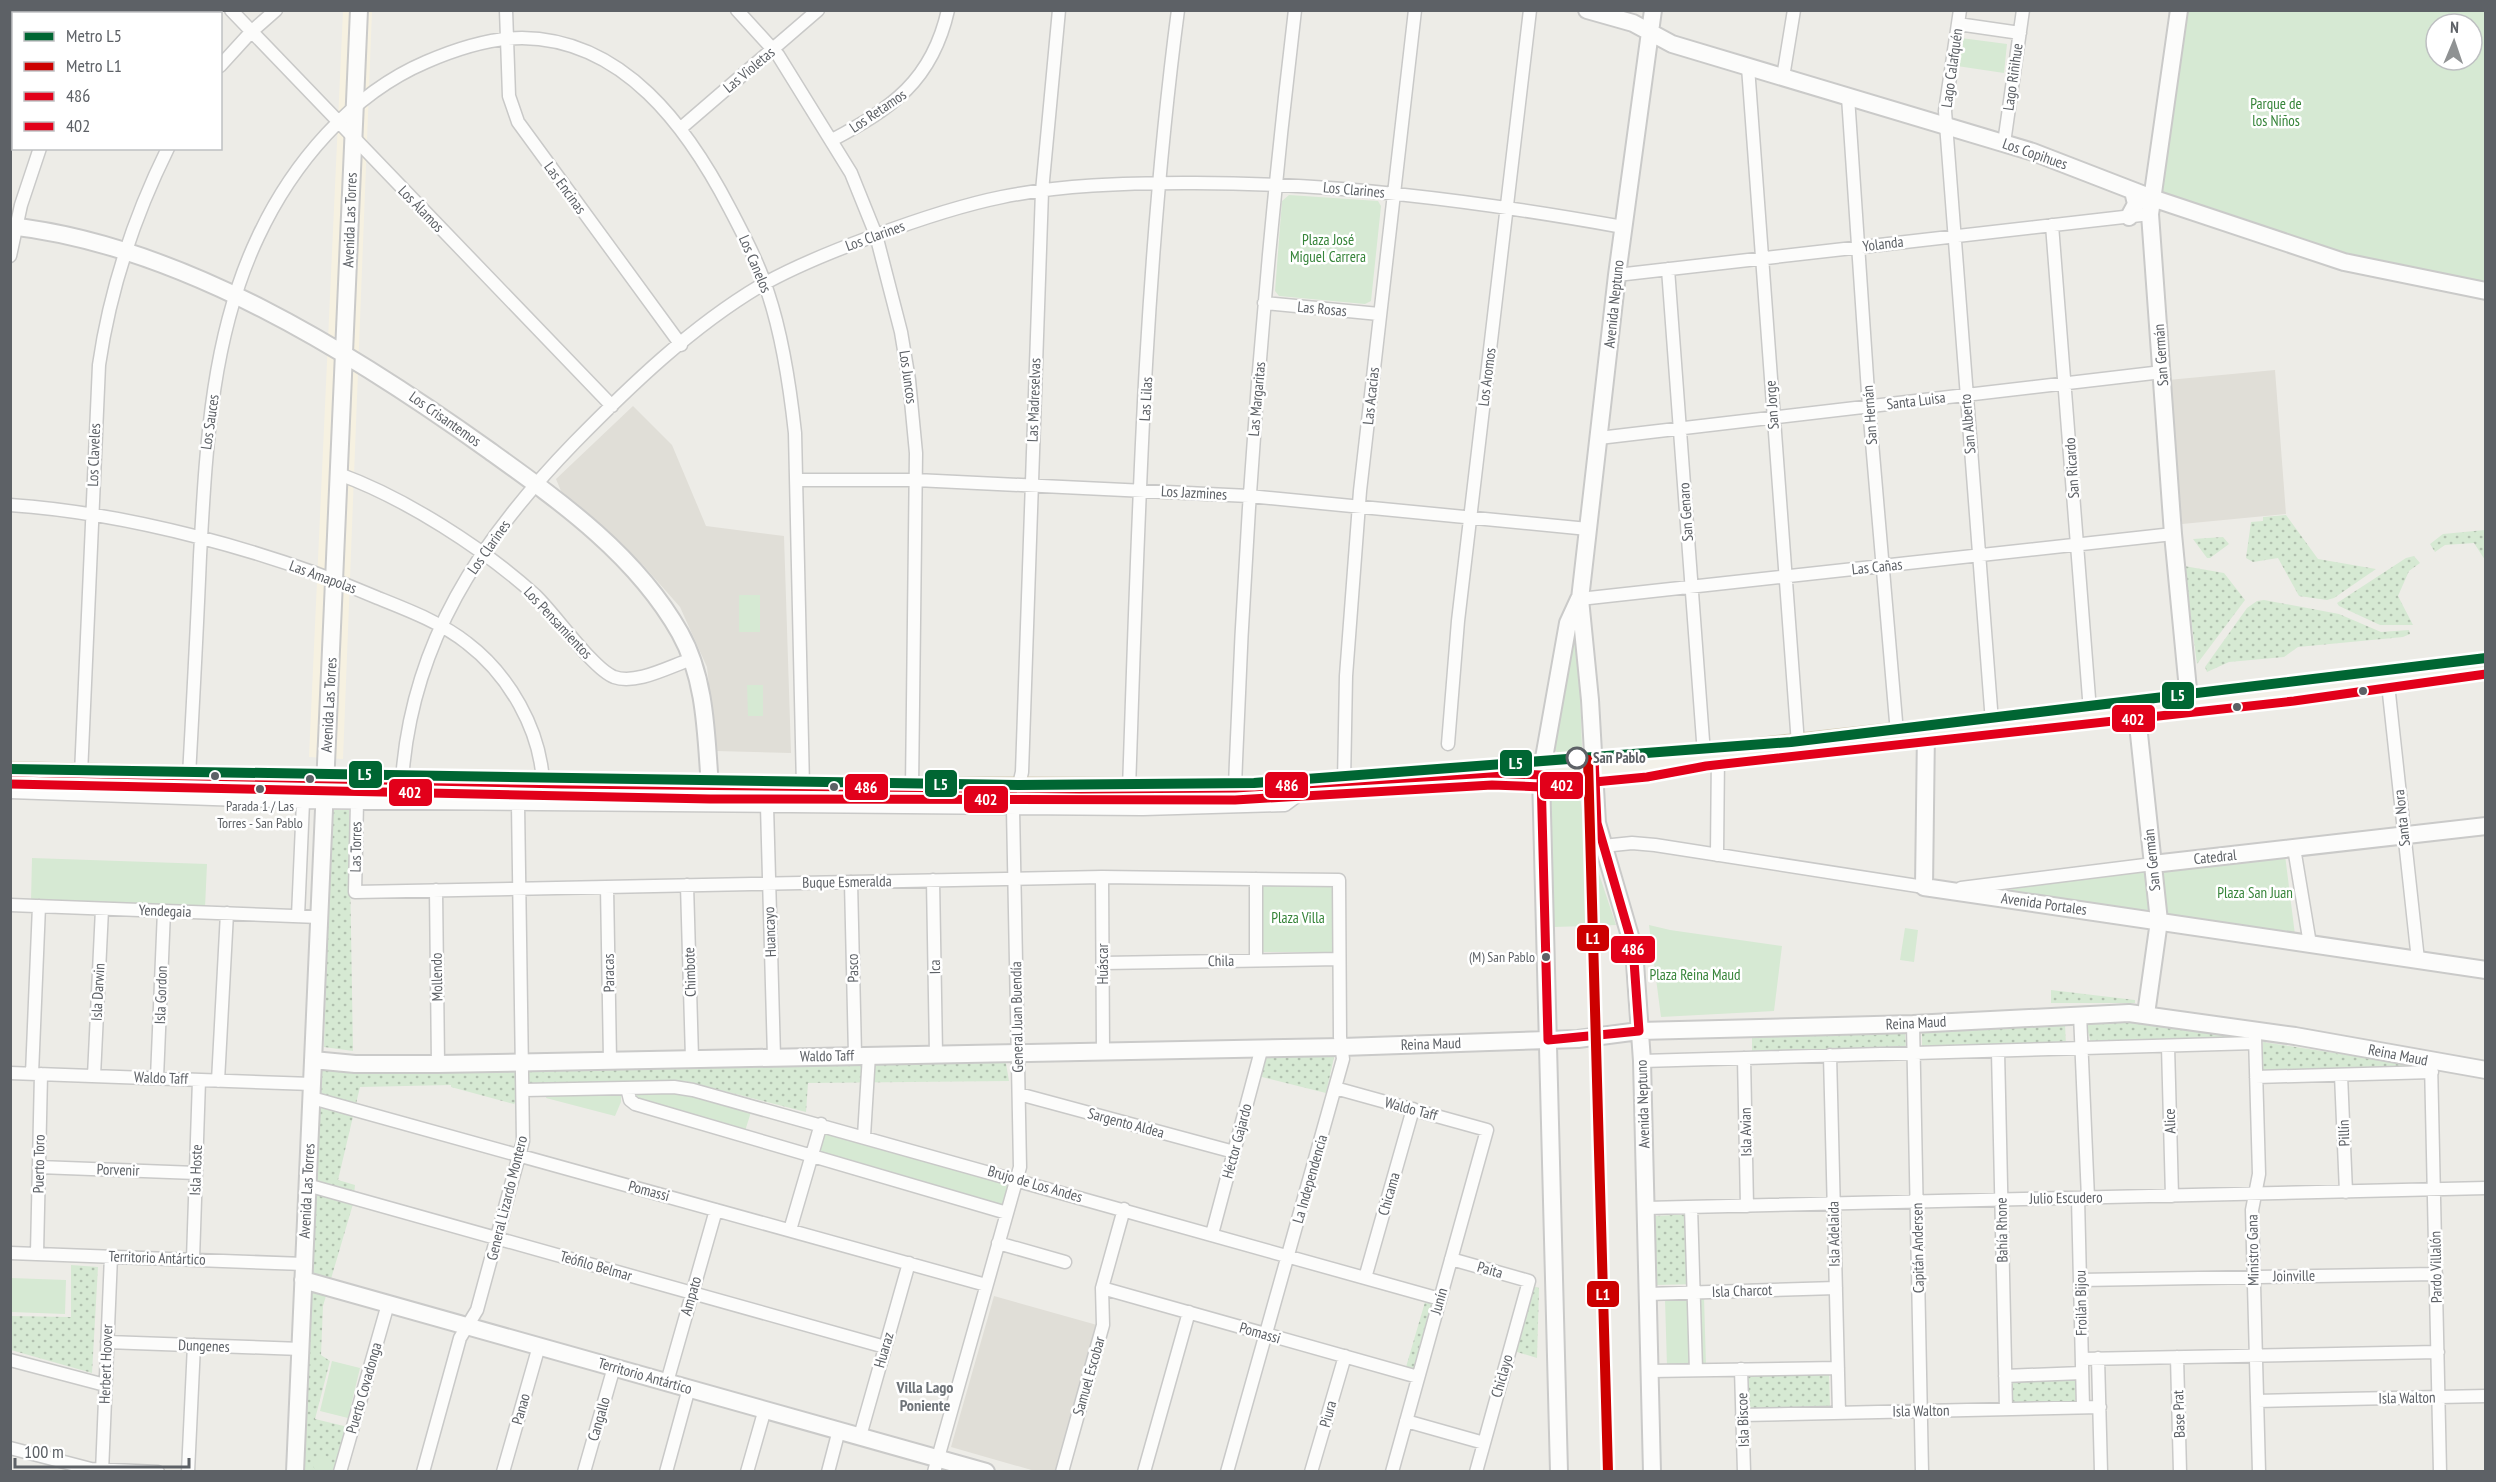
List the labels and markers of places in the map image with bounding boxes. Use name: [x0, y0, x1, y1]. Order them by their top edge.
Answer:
unlabelled marker: [2357, 685, 2369, 697]
unlabelled marker: [2231, 701, 2243, 713]
marker: San Pablo: [1566, 747, 1588, 769]
place label: San Pablo: [1593, 748, 1646, 767]
unlabelled marker: [209, 770, 221, 782]
unlabelled marker: [304, 773, 316, 785]
unlabelled marker: [828, 781, 840, 793]
marker: Parada 1 / Las Torres - San Pablo: [254, 783, 266, 795]
place label: Parada 1 / Las Torres - San Pablo: [217, 797, 303, 832]
place label: (M) San Pablo: [1469, 948, 1535, 966]
marker: (M) San Pablo: [1540, 951, 1552, 963]

